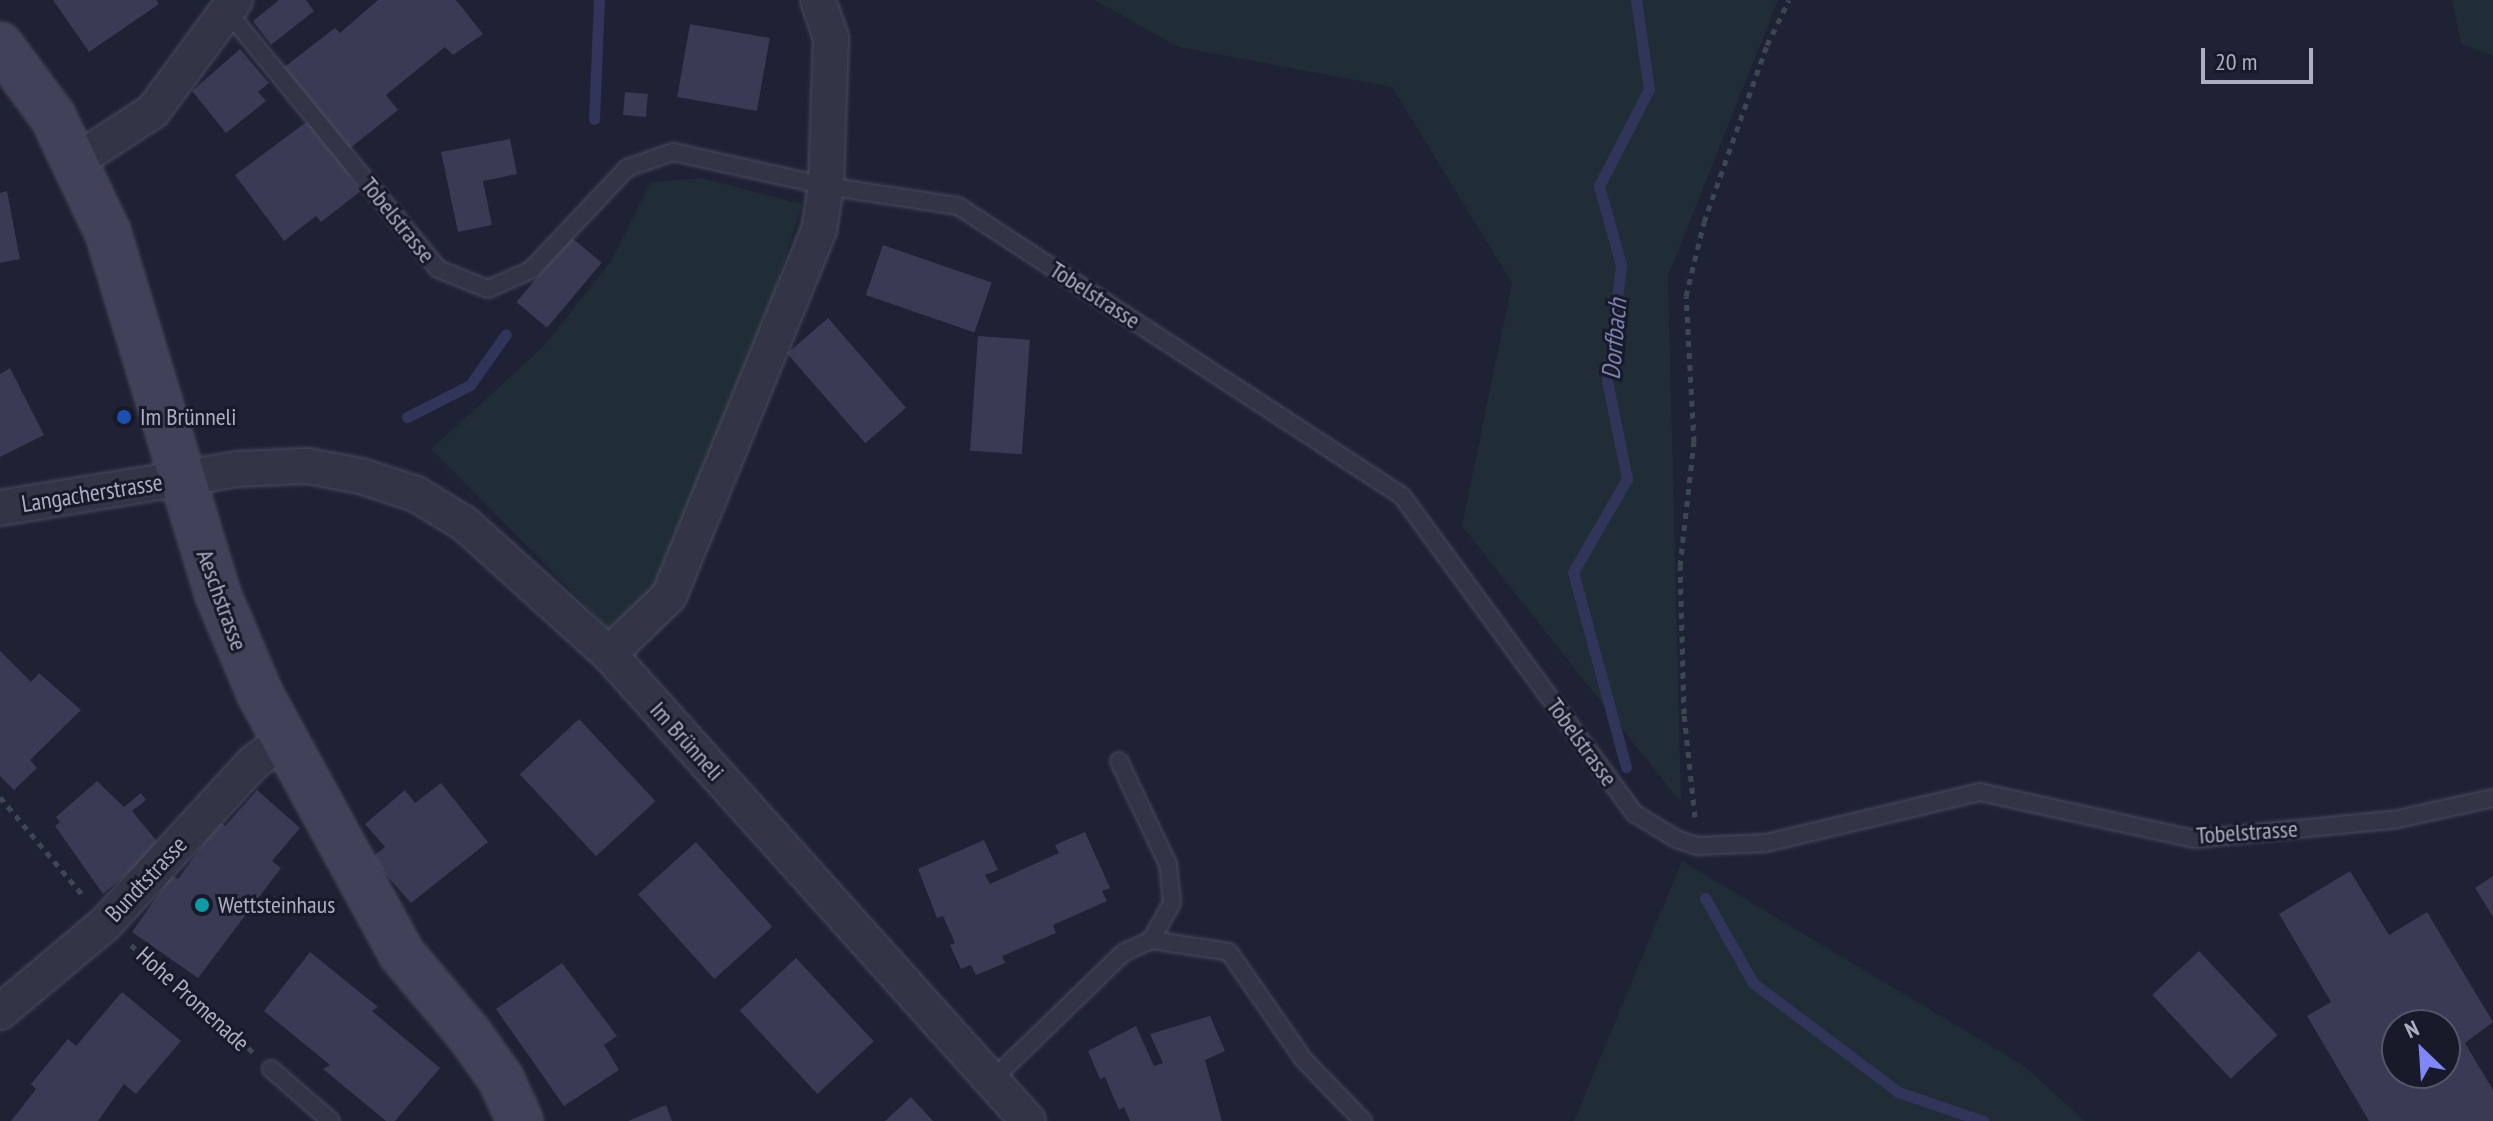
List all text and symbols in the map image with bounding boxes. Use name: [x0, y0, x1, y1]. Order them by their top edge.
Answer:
scale bar: [2205, 32, 2317, 82]
text: 20 m: [2215, 46, 2257, 77]
street label: Tobelstrasse: [355, 171, 441, 269]
street label: Tobelstrasse: [1045, 255, 1145, 335]
water label: Dorfbach: [1595, 297, 1633, 381]
place label: Im Brünneli: [140, 403, 236, 431]
marker: Im Brünneli: [115, 408, 133, 426]
street label: Langacherstrasse: [19, 468, 165, 518]
street label: Aeschstrasse: [190, 546, 254, 654]
street label: Tobelstrasse: [1541, 692, 1623, 792]
street label: Im Brünneli: [644, 696, 730, 786]
street label: Tobelstrasse: [2195, 814, 2299, 850]
street label: Bundtstrasse: [99, 830, 193, 928]
place label: Wettsteinhaus: [218, 891, 335, 919]
marker: Wettsteinhaus: [193, 896, 211, 914]
street label: Hohe Promenade: [131, 941, 255, 1057]
north arrow: [2381, 1009, 2461, 1089]
text: N: [2400, 1014, 2423, 1044]

